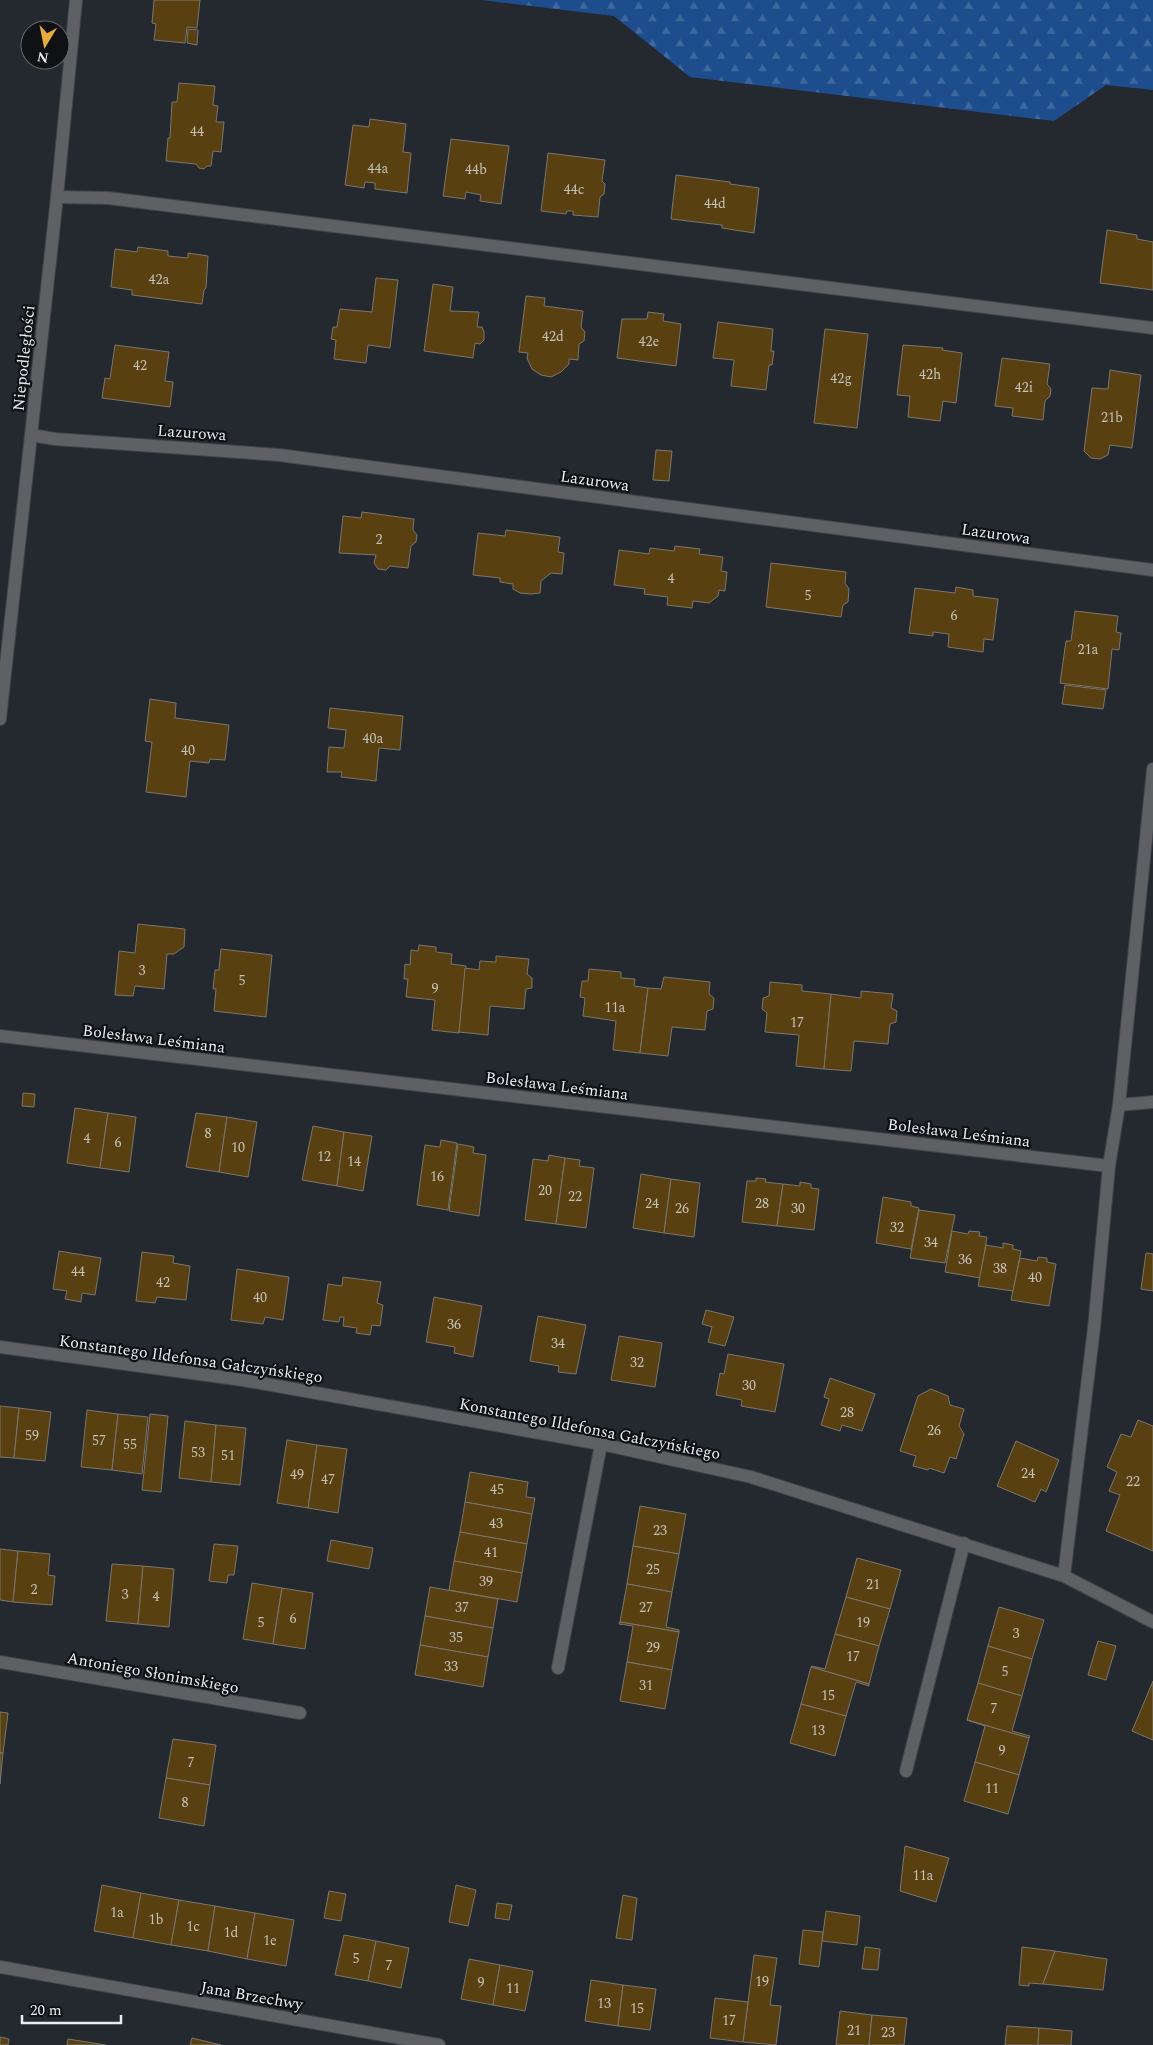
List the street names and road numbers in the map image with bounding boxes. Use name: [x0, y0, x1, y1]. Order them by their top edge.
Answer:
street label: Niepodległości: [7, 304, 41, 412]
street label: Lazurowa: [157, 419, 228, 447]
street label: Lazurowa: [559, 464, 631, 498]
street label: Lazurowa: [960, 517, 1032, 551]
street label: Bolesława Leśmiana: [81, 1018, 227, 1060]
street label: Bolesława Leśmiana: [484, 1065, 630, 1107]
street label: Bolesława Leśmiana: [886, 1112, 1032, 1154]
street label: Konstantego Ildefonsa Gałczyńskiego: [58, 1329, 324, 1389]
street label: Konstantego Ildefonsa Gałczyńskiego: [457, 1392, 723, 1466]
street label: Antoniego Słonimskiego: [65, 1646, 241, 1700]
street label: Jana Brzechwy: [199, 1975, 306, 2017]

